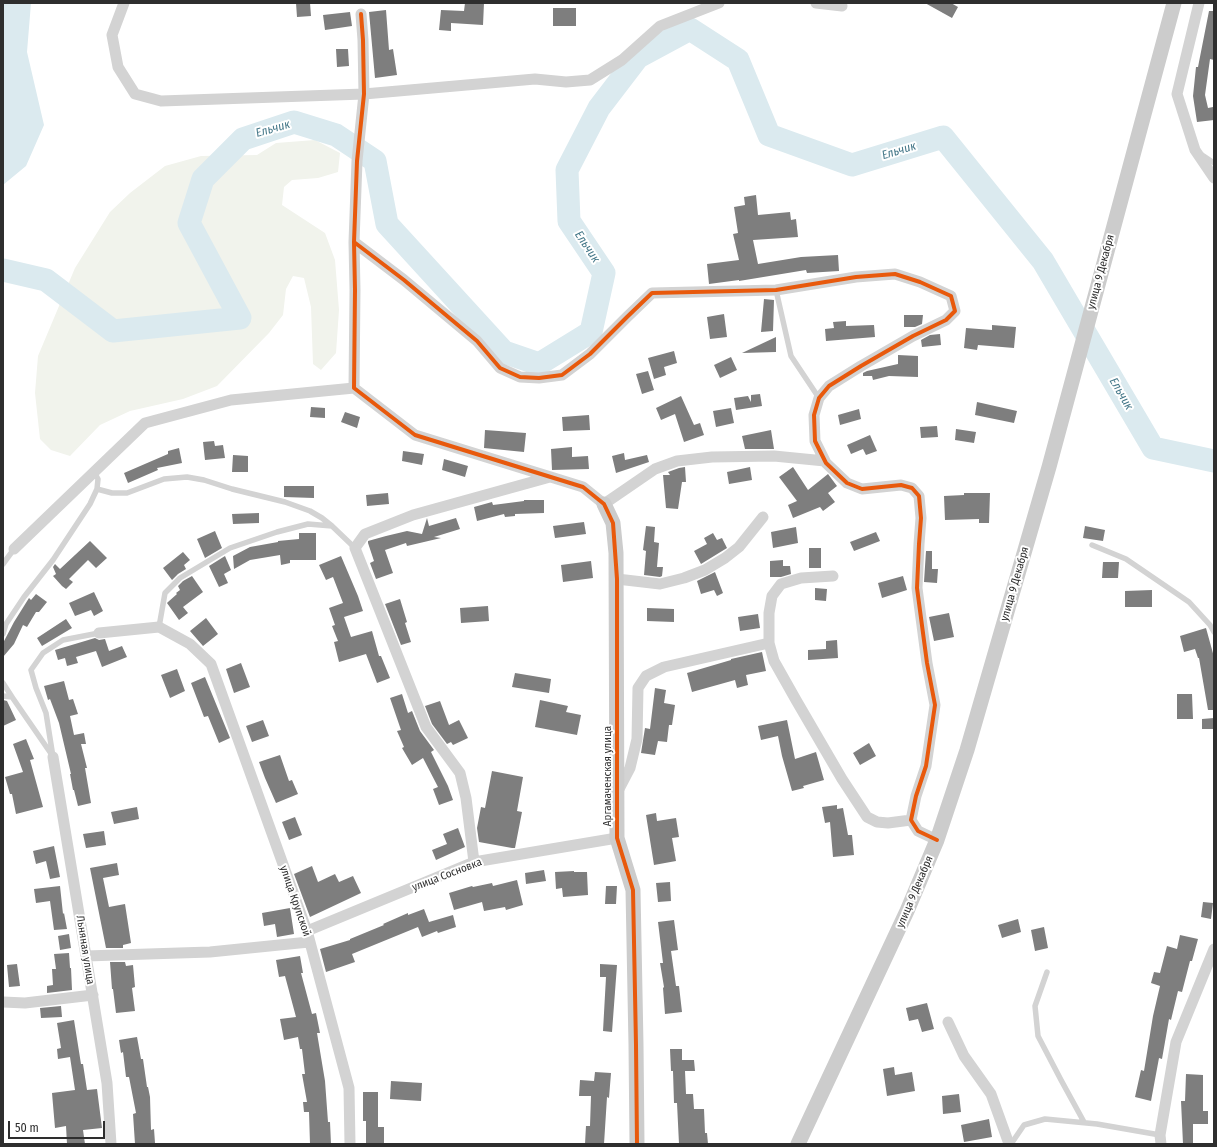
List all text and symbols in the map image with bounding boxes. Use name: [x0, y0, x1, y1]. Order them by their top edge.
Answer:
water label: Ельчик: [254, 117, 292, 141]
water label: Ельчик: [880, 139, 918, 163]
water label: Ельчик: [571, 228, 603, 266]
street label: улица 9 Декабря: [1085, 233, 1117, 311]
water label: Ельчик: [1106, 375, 1136, 413]
street label: улица 9 Декабря: [998, 545, 1032, 623]
street label: Аргамаченская улица: [601, 726, 615, 826]
street label: улица 9 Декабря: [894, 854, 936, 930]
street label: улица Сосновка: [410, 856, 484, 894]
street label: улица Крупской: [277, 864, 313, 938]
street label: Льняная улица: [73, 915, 97, 985]
scale bar: [10, 1113, 107, 1139]
text: 50 m: [15, 1121, 39, 1135]

